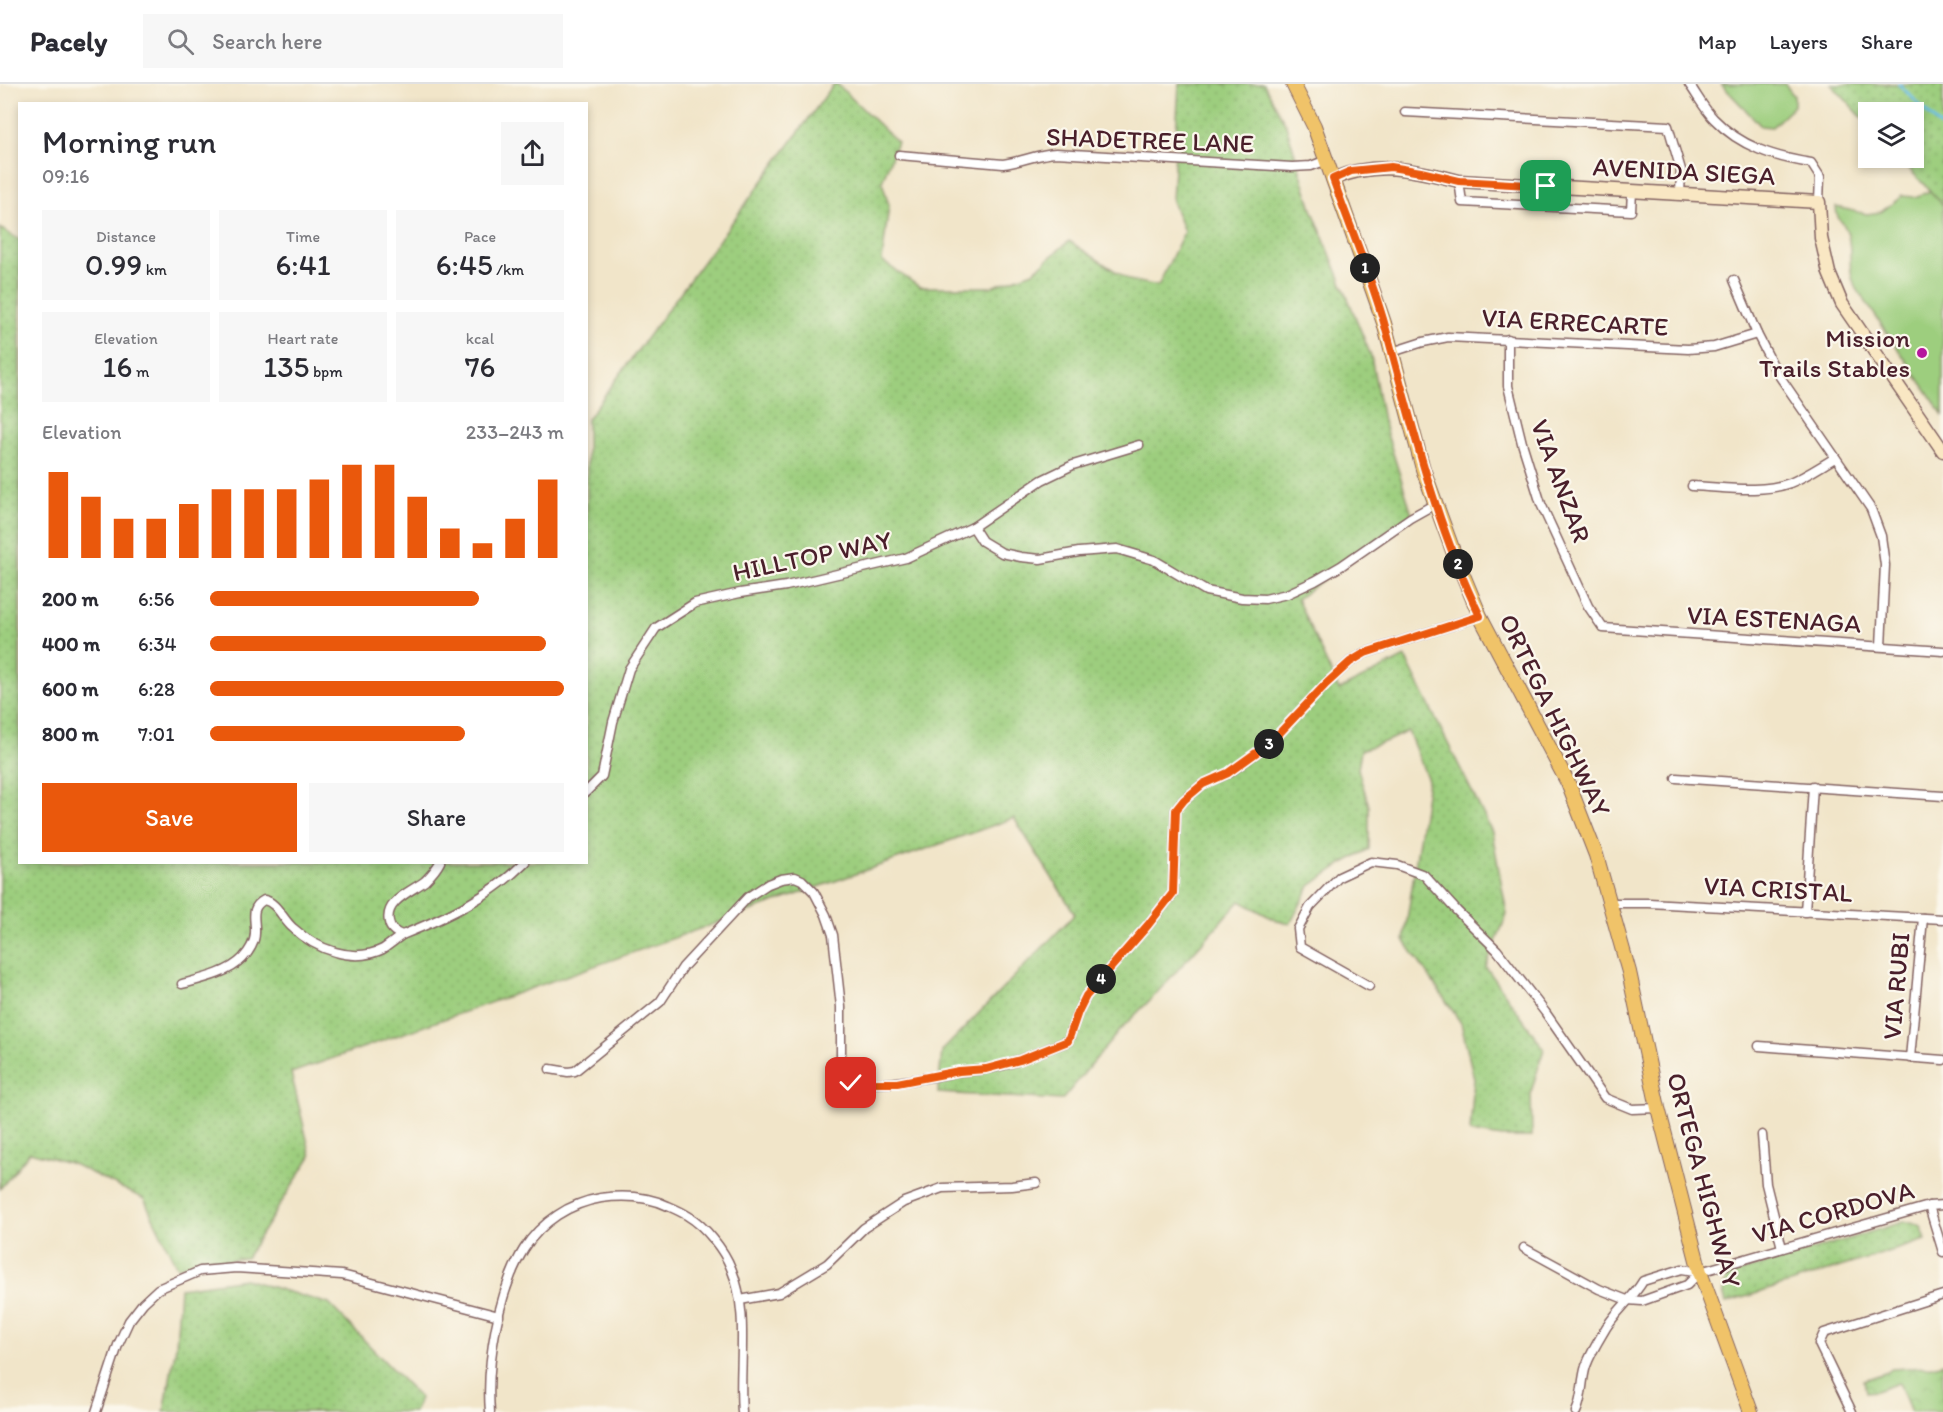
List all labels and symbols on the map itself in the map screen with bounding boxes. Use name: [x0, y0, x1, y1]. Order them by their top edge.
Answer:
street label: SHADETREE LANE: [1045, 120, 1255, 160]
street label: AVENIDA SIEGA: [1592, 150, 1777, 192]
pin: [1520, 160, 1571, 211]
pin: 1: [1350, 253, 1380, 283]
street label: VIA ERRECARTE: [1481, 301, 1669, 343]
place label: Mission Trails Stables: [1759, 322, 1910, 384]
marker: Mission Trails Stables: [1915, 346, 1929, 360]
street label: VIA ANZAR: [1524, 415, 1598, 547]
street label: HILLTOP WAY: [730, 524, 895, 588]
pin: 2: [1443, 549, 1473, 579]
street label: VIA ESTENAGA: [1686, 598, 1862, 640]
street label: ORTEGA HIGHWAY: [1492, 608, 1618, 822]
pin: 3: [1254, 729, 1284, 759]
street label: VIA CRISTAL: [1703, 869, 1853, 909]
street label: VIA RUBI: [1875, 931, 1917, 1041]
pin: 4: [1086, 964, 1116, 994]
pin: [825, 1057, 876, 1108]
street label: ORTEGA HIGHWAY: [1660, 1069, 1748, 1291]
street label: VIA CORDOVA: [1748, 1174, 1918, 1250]

